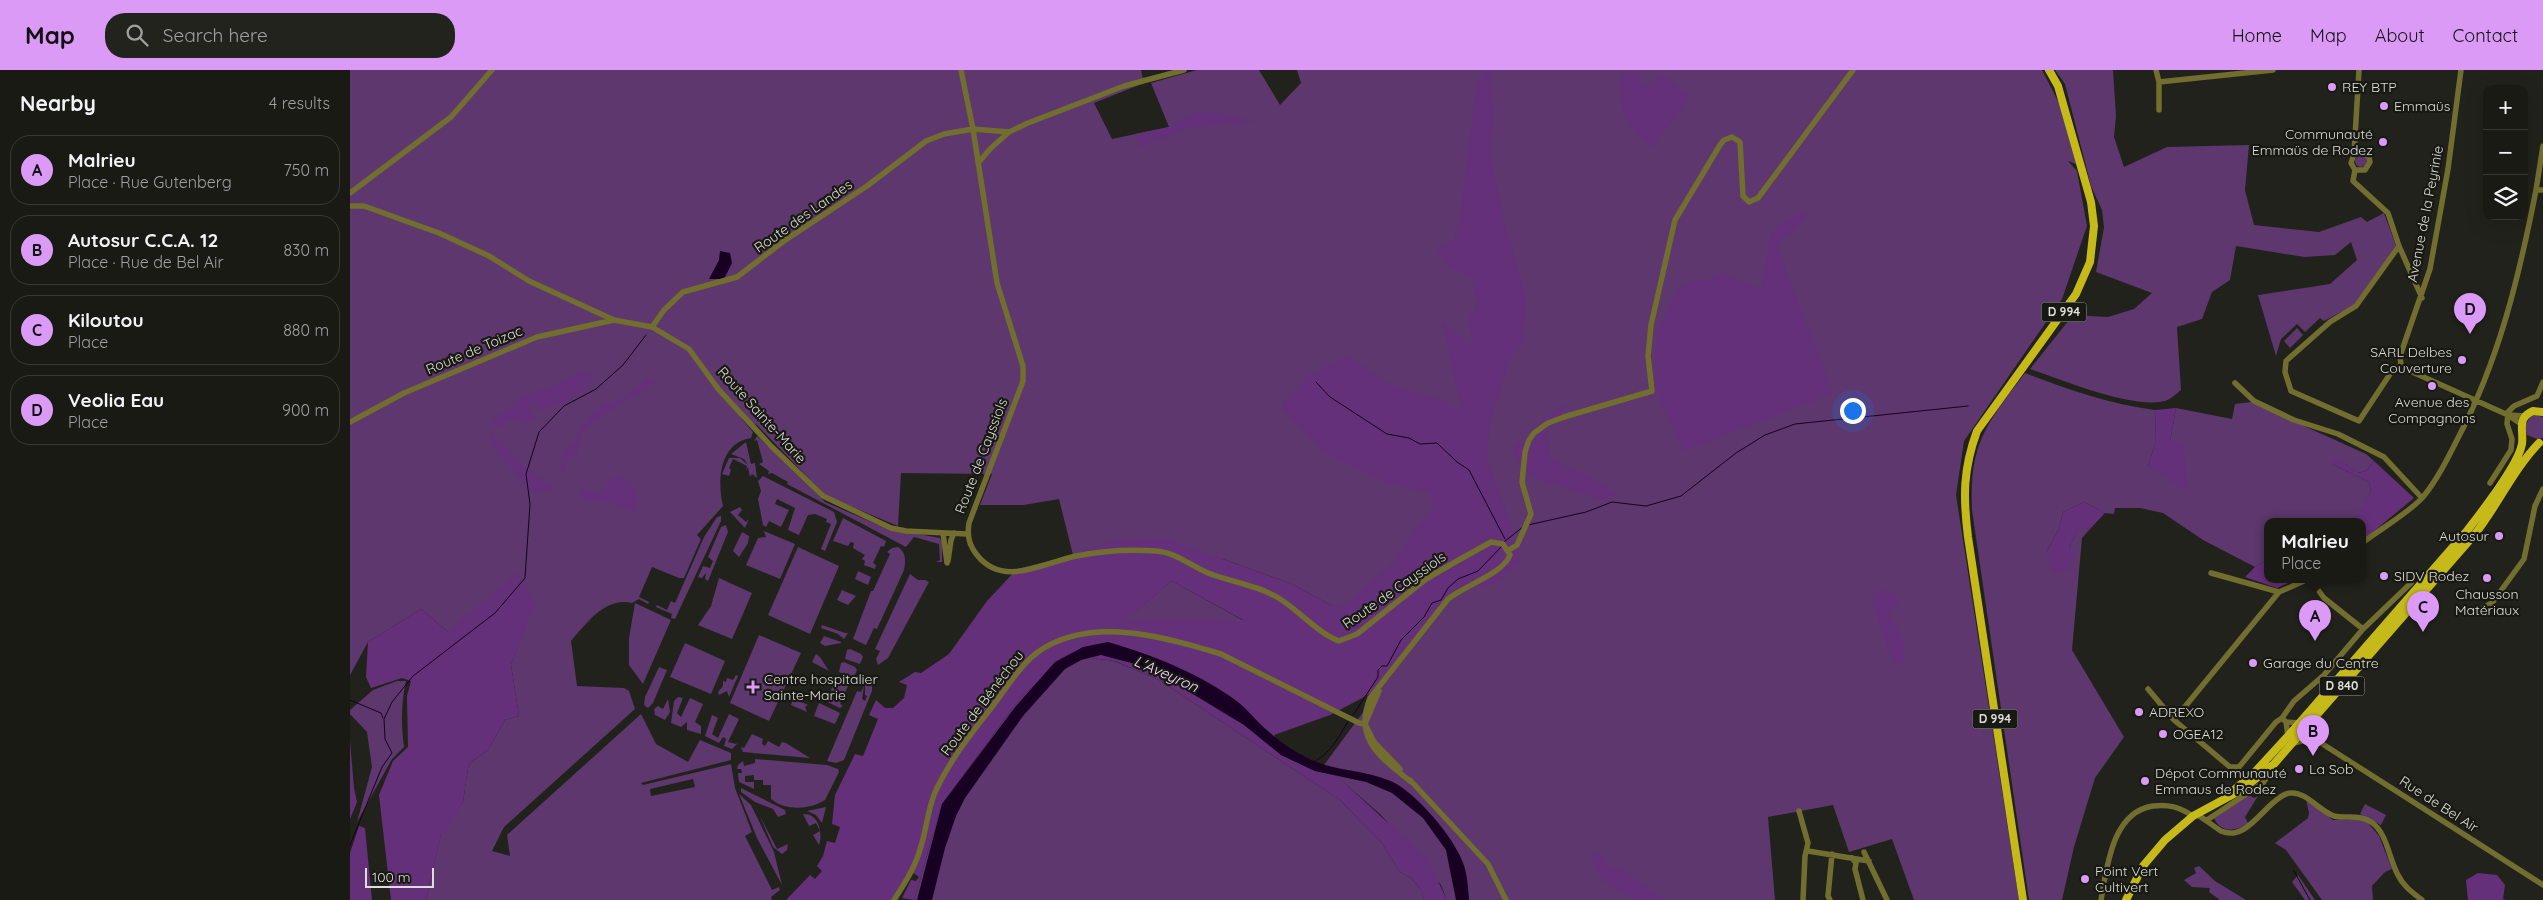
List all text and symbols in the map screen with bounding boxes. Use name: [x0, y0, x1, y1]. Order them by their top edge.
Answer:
search box: [105, 13, 455, 58]
text: Map: [25, 20, 75, 50]
icon: search: [123, 21, 151, 49]
text: Search here: [163, 23, 268, 47]
text: Home: [2232, 24, 2282, 47]
text: Map: [2310, 24, 2347, 47]
text: About: [2375, 24, 2425, 47]
text: Contact: [2453, 24, 2518, 47]
place label: REY BTP: [2342, 78, 2397, 96]
marker: REY BTP: [2326, 81, 2338, 93]
map controls: [2483, 85, 2528, 220]
button: +: [2483, 85, 2528, 130]
text: Nearby: [20, 90, 96, 116]
text: 4 results: [269, 93, 330, 113]
place label: Emmaüs: [2394, 97, 2450, 115]
marker: Emmaüs: [2378, 100, 2390, 112]
place label: Communauté Emmaüs de Rodez: [2252, 125, 2373, 159]
button: −: [2483, 130, 2528, 175]
marker: Communauté Emmaüs de Rodez: [2377, 136, 2389, 148]
street label: Avenue de la Peyrinie: [2403, 144, 2447, 284]
text: Malrieu: [68, 148, 136, 172]
text: A: [32, 160, 42, 180]
text: 750 m: [284, 160, 329, 180]
text: Place · Rue Gutenberg: [68, 172, 232, 192]
street label: Route des Landes: [750, 175, 856, 257]
button: layers: [2483, 175, 2528, 220]
text: Autosur C.C.A. 12: [68, 228, 218, 252]
text: B: [32, 240, 42, 260]
text: 830 m: [283, 240, 329, 260]
text: Place · Rue de Bel Air: [68, 252, 224, 272]
pin: D: [2454, 293, 2486, 334]
road number: D 994: [2042, 302, 2086, 322]
text: Kiloutou: [68, 308, 144, 332]
text: C: [32, 320, 42, 340]
text: 880 m: [283, 320, 329, 340]
street label: Route de Toizac: [423, 322, 525, 378]
text: Place: [68, 332, 108, 352]
place label: SARL Delbes Couverture: [2370, 343, 2452, 377]
marker: SARL Delbes Couverture: [2456, 354, 2468, 366]
street label: Route Sainte-Marie: [714, 363, 810, 467]
marker: Avenue des Compagnons: [2426, 380, 2438, 392]
text: Veolia Eau: [68, 388, 164, 412]
place label: Avenue des Compagnons: [2388, 393, 2476, 427]
street label: Route de Cayssiols: [951, 396, 1011, 516]
your location: [1840, 398, 1866, 424]
text: D: [31, 400, 43, 420]
text: 900 m: [282, 400, 329, 420]
text: Place: [68, 412, 108, 432]
popup: [2264, 518, 2366, 583]
place label: Autosur: [2439, 527, 2490, 545]
text: Malrieu: [2281, 529, 2349, 553]
marker: Autosur: [2493, 530, 2505, 542]
street label: Route de Cayssiols: [1339, 548, 1449, 632]
text: Place: [2281, 553, 2321, 573]
place label: SIDV Rodez: [2394, 567, 2470, 585]
marker: SIDV Rodez: [2378, 570, 2390, 582]
marker: Chausson Matériaux: [2481, 572, 2493, 584]
place label: Chausson Matériaux: [2455, 585, 2519, 619]
pin: C: [2407, 591, 2439, 632]
pin: A: [2299, 600, 2331, 641]
street label: Route de Bénéchou: [937, 647, 1027, 759]
water label: L'Aveyron: [1131, 651, 1201, 696]
place label: Garage du Centre: [2263, 654, 2379, 672]
marker: Garage du Centre: [2247, 657, 2259, 669]
place label: Centre hospitalier Sainte-Marie: [764, 670, 879, 704]
road number: D 840: [2320, 676, 2364, 696]
marker: Centre hospitalier Sainte-Marie: [746, 680, 760, 694]
place label: ADREXO: [2149, 703, 2205, 721]
marker: ADREXO: [2133, 706, 2145, 718]
road number: D 994: [1972, 710, 2018, 729]
pin: B: [2297, 715, 2329, 756]
place label: OGEA12: [2173, 725, 2224, 743]
marker: OGEA12: [2157, 728, 2169, 740]
place label: La Sob: [2309, 760, 2354, 778]
marker: La Sob: [2293, 763, 2305, 775]
place label: Dépot Communauté Emmaus de Rodez: [2155, 764, 2287, 798]
street label: Rue de Bel Air: [2396, 772, 2482, 837]
marker: Dépot Communauté Emmaus de Rodez: [2139, 775, 2151, 787]
place label: Point Vert Cultivert: [2095, 862, 2159, 896]
scale bar: [365, 865, 434, 888]
text: 100 m: [372, 868, 410, 886]
marker: Point Vert Cultivert: [2079, 873, 2091, 885]

